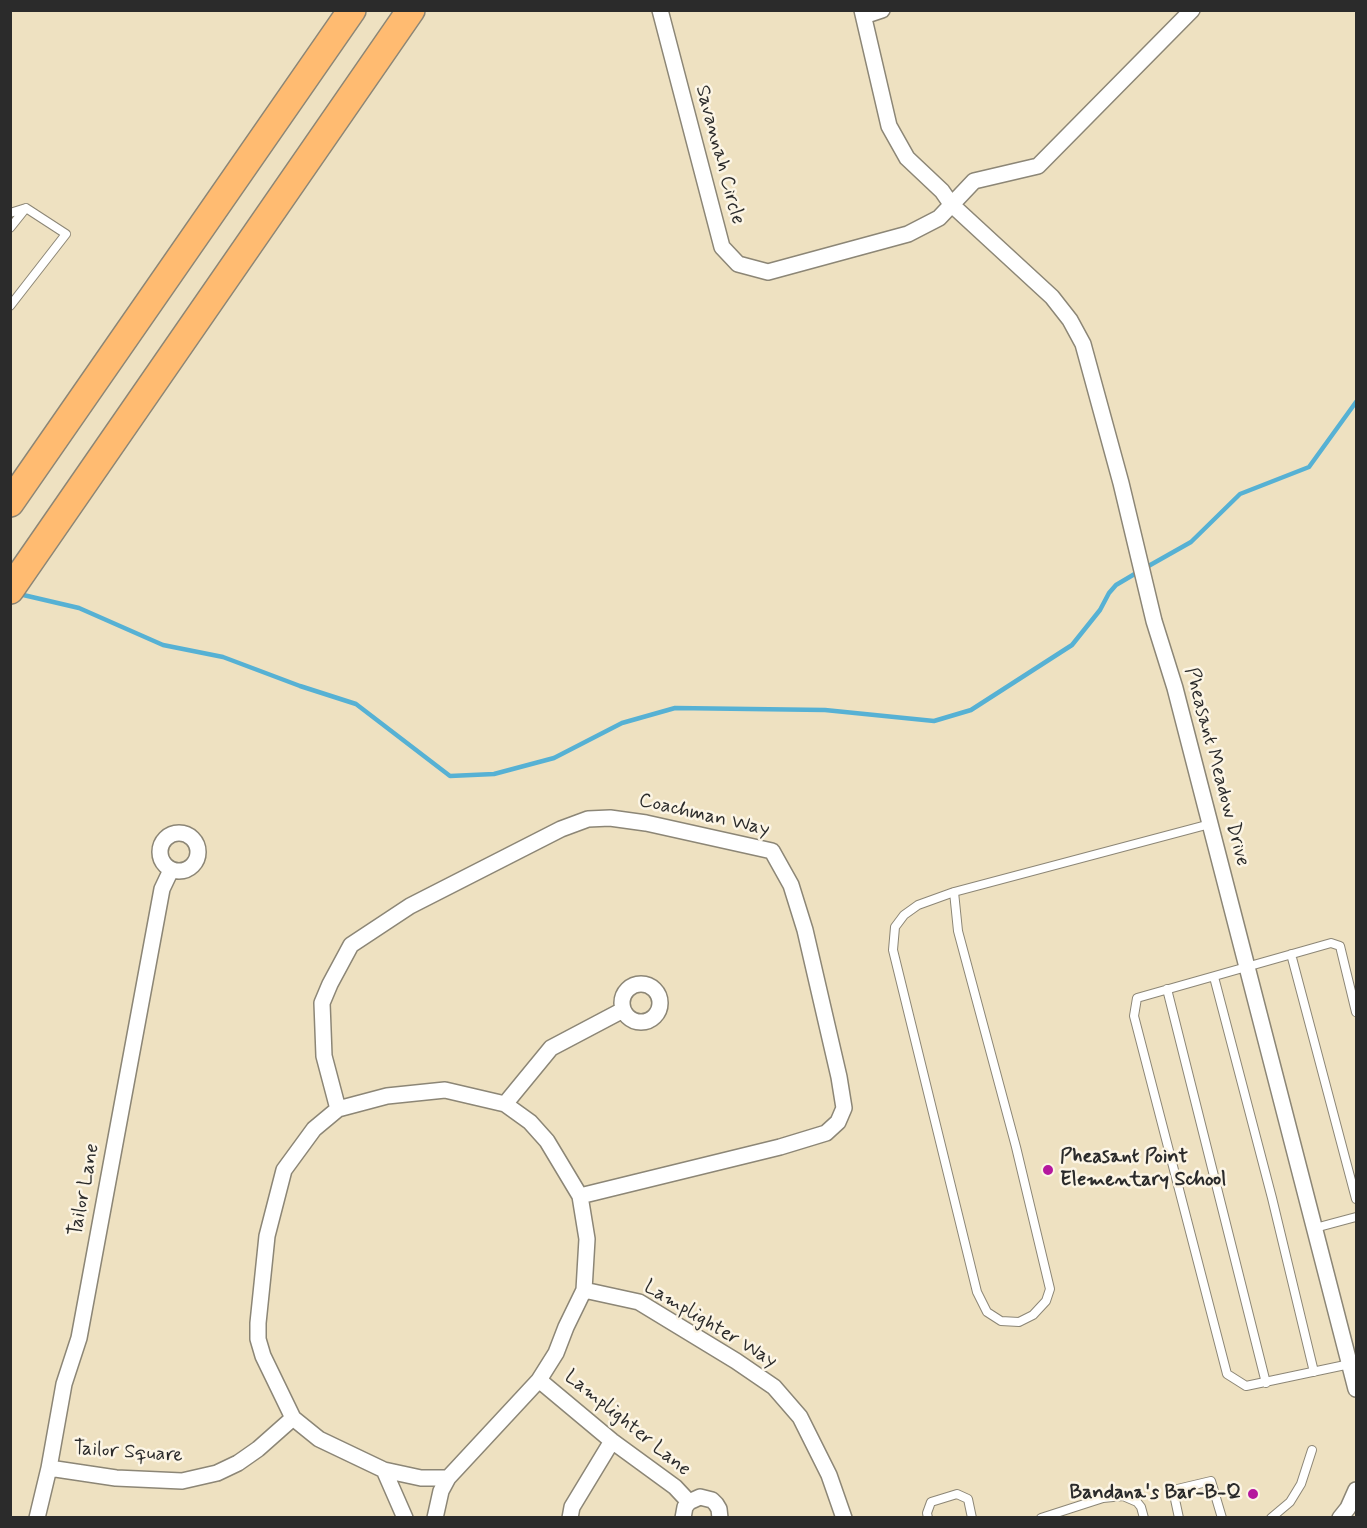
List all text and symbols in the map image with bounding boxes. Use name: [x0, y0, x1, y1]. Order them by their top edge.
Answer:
street label: Savannah Circle: [689, 83, 749, 227]
street label: Pheasant Meadow Drive: [1178, 665, 1254, 869]
street label: Coachman Way: [636, 789, 772, 843]
street label: Tailor Lane: [64, 1142, 106, 1238]
place label: Pheasant Point Elementary School: [1060, 1146, 1226, 1193]
marker: Pheasant Point Elementary School: [1041, 1163, 1055, 1177]
street label: Lamplighter Way: [639, 1276, 781, 1374]
street label: Lamplighter Lane: [559, 1366, 695, 1482]
street label: Tailor Square: [72, 1437, 184, 1469]
place label: Bandana's Bar-B-Q: [1069, 1482, 1241, 1506]
marker: Bandana's Bar-B-Q: [1246, 1487, 1260, 1501]

